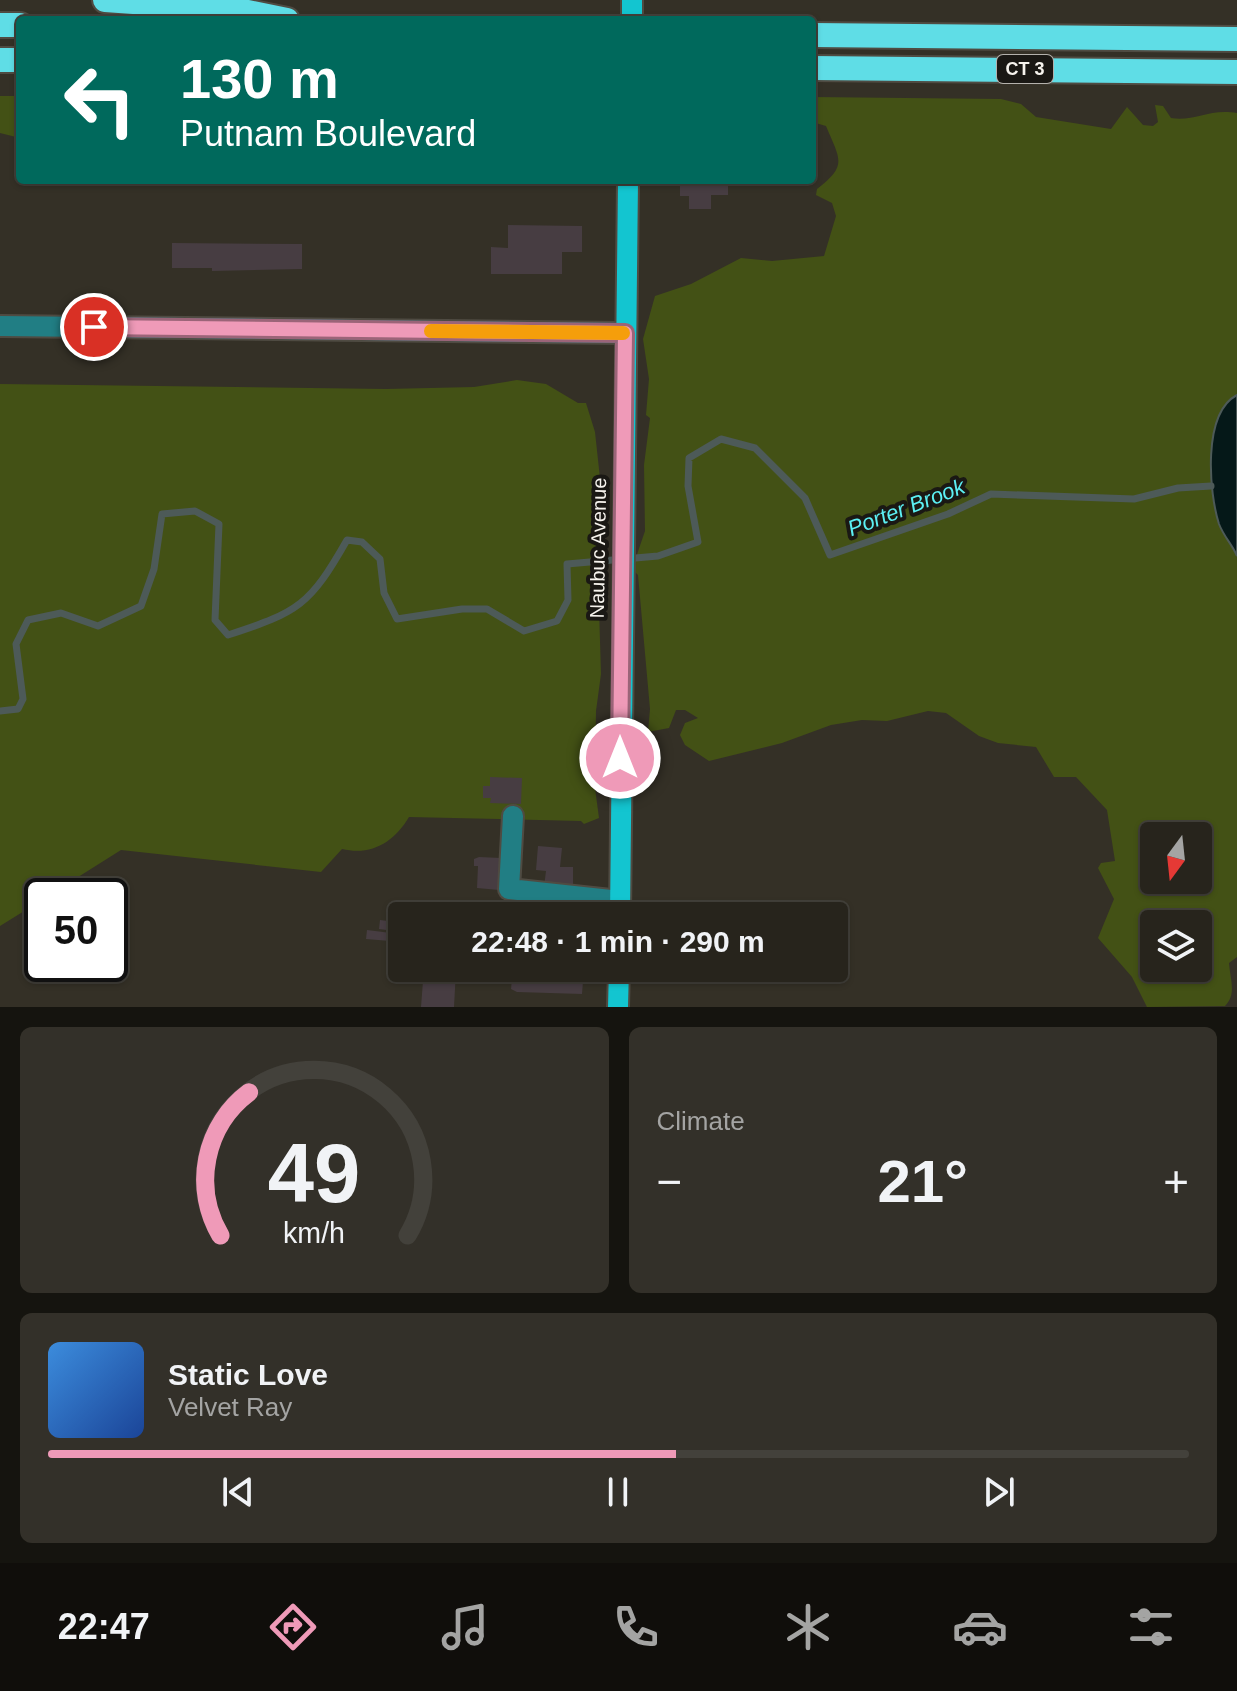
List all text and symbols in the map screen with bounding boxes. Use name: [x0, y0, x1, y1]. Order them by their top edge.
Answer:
text: 130 m: [180, 47, 339, 110]
icon: left: [48, 48, 152, 152]
road number: CT 3: [997, 55, 1053, 83]
text: Putnam Boulevard: [180, 113, 476, 154]
pin: [60, 293, 128, 361]
icon: arrive: [72, 305, 116, 349]
water label: Porter Brook: [844, 473, 969, 541]
street label: Naubuc Avenue: [586, 477, 610, 619]
position arrow: [578, 716, 662, 800]
north arrow: [1140, 822, 1212, 894]
map controls: [1140, 822, 1212, 982]
speed limit sign: 50: [24, 878, 128, 982]
button: layers: [1140, 910, 1212, 982]
text: 22:48 · 1 min · 290 m: [471, 925, 765, 958]
text: Climate: [657, 1106, 745, 1136]
text: 49: [268, 1127, 361, 1220]
text: 21°: [877, 1148, 968, 1215]
text: −: [657, 1157, 682, 1206]
text: +: [1163, 1157, 1189, 1206]
text: km/h: [283, 1217, 345, 1249]
text: Static Love: [168, 1358, 328, 1391]
text: Velvet Ray: [168, 1392, 292, 1422]
icon: previous: [216, 1470, 260, 1514]
icon: pause: [596, 1470, 640, 1514]
icon: next: [977, 1470, 1021, 1514]
icon: directions: [265, 1599, 321, 1655]
icon: music: [437, 1599, 493, 1655]
icon: phone: [608, 1599, 664, 1655]
icon: climate: [780, 1599, 836, 1655]
icon: car: [952, 1599, 1008, 1655]
icon: filters: [1123, 1599, 1179, 1655]
text: 22:47: [58, 1606, 150, 1647]

